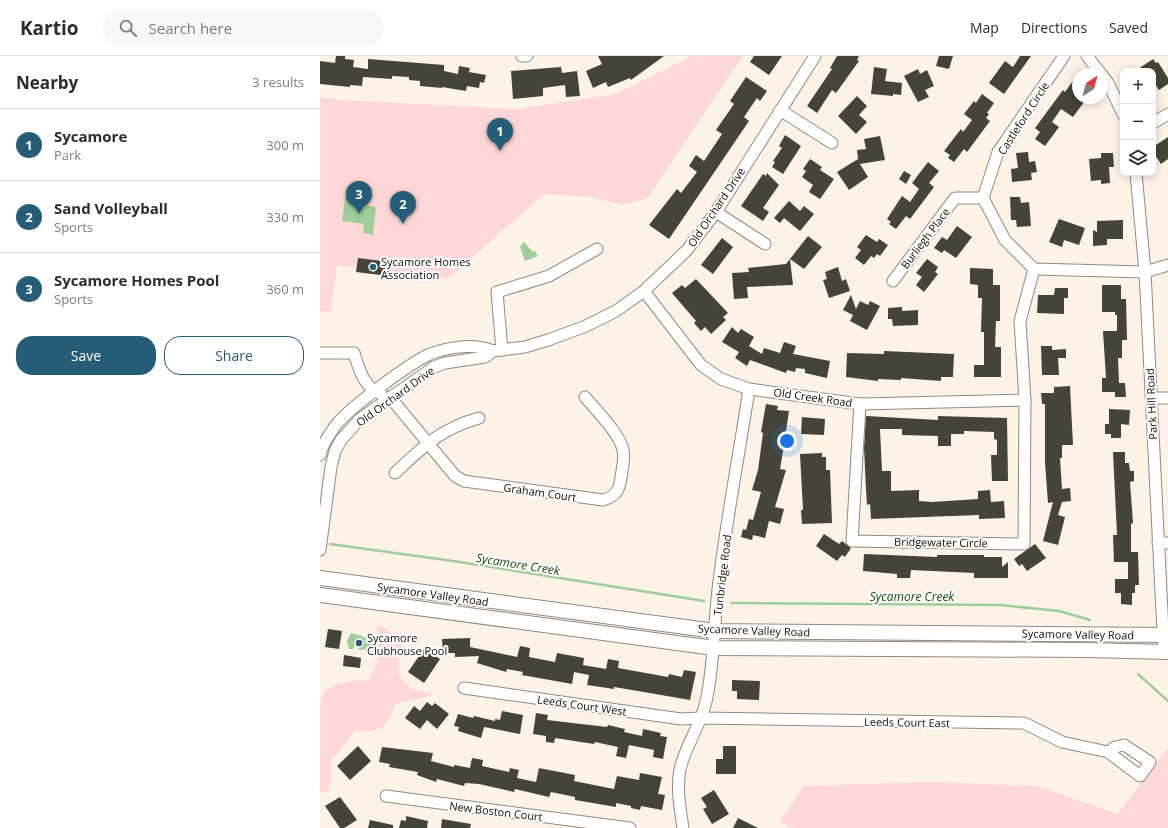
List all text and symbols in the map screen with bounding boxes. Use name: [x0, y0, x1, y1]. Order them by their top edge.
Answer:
search box: [103, 10, 383, 46]
text: Kartio: [20, 15, 79, 41]
icon: search: [117, 17, 139, 39]
text: Search here: [149, 18, 232, 38]
text: Map: [970, 18, 999, 37]
text: Directions: [1021, 18, 1087, 37]
text: Saved: [1109, 18, 1148, 37]
north arrow: [1072, 68, 1108, 104]
map controls: [1120, 68, 1156, 176]
button: +: [1120, 68, 1156, 104]
text: Nearby: [16, 71, 78, 94]
text: 3 results: [252, 73, 304, 91]
street label: Castleford Circle: [994, 79, 1052, 157]
button: −: [1120, 104, 1156, 140]
pin: 1: [487, 118, 513, 151]
text: Sycamore: [54, 126, 127, 146]
text: 1: [25, 136, 33, 154]
text: 300 m: [266, 136, 304, 154]
button: layers: [1120, 140, 1156, 176]
text: Park: [54, 146, 81, 164]
street label: Old Orchard Drive: [684, 164, 748, 250]
pin: 3: [346, 181, 372, 214]
pin: 2: [390, 191, 416, 224]
text: Sand Volleyball: [54, 198, 168, 218]
street label: Burliegh Place: [897, 204, 953, 272]
text: 2: [25, 208, 33, 226]
text: 330 m: [266, 208, 304, 226]
text: Sports: [54, 218, 93, 236]
place label: Sycamore Homes Association: [381, 254, 471, 282]
marker: Sycamore Homes Association: [368, 262, 378, 272]
text: Sycamore Homes Pool: [54, 270, 219, 290]
text: 3: [25, 280, 33, 298]
text: 360 m: [266, 280, 304, 298]
text: Sports: [54, 290, 93, 308]
button: Save: [16, 336, 156, 375]
button: Share: [164, 336, 304, 375]
street label: Old Orchard Drive: [353, 363, 437, 429]
street label: Park Hill Road: [1142, 368, 1160, 440]
street label: Old Creek Road: [773, 384, 853, 410]
your location: [777, 431, 797, 451]
street label: Graham Court: [503, 479, 577, 505]
street label: Tunbridge Road: [710, 534, 734, 616]
street label: Bridgewater Circle: [894, 534, 988, 550]
water label: Sycamore Creek: [475, 549, 562, 579]
street label: Sycamore Valley Road: [376, 579, 490, 609]
water label: Sycamore Creek: [870, 588, 955, 605]
street label: Sycamore Valley Road: [698, 621, 810, 639]
street label: Sycamore Valley Road: [1022, 626, 1134, 642]
place label: Sycamore Clubhouse Pool: [367, 630, 447, 658]
marker: Sycamore Clubhouse Pool: [354, 638, 364, 648]
street label: Leeds Court West: [536, 691, 628, 719]
street label: Leeds Court East: [864, 714, 950, 730]
street label: New Boston Court: [449, 798, 543, 824]

